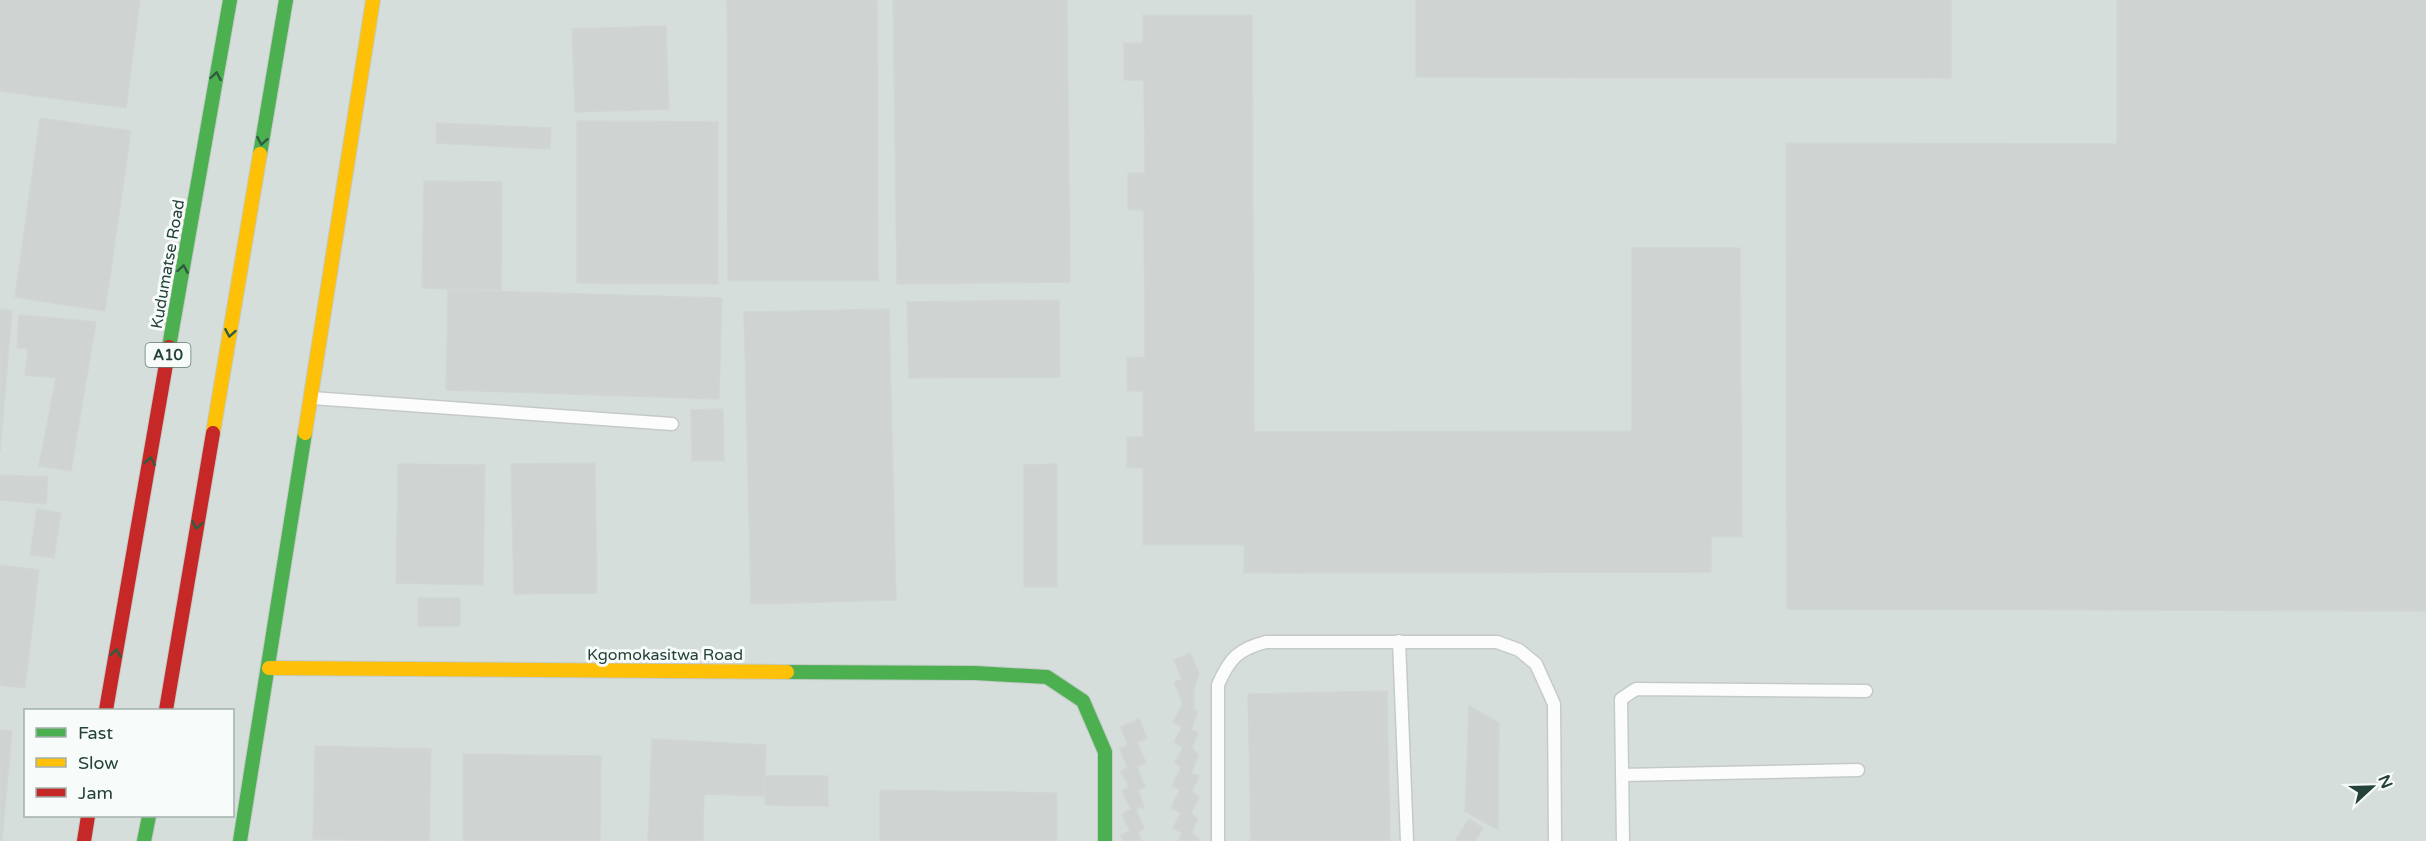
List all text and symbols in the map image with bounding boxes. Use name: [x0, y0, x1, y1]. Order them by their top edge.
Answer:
one-way arrow: [209, 72, 222, 82]
one-way arrow: [256, 135, 269, 145]
street label: Kudumatse Road: [147, 198, 189, 330]
one-way arrow: [176, 264, 189, 274]
one-way arrow: [224, 328, 236, 337]
road number: A10: [146, 343, 190, 367]
one-way arrow: [143, 456, 155, 465]
one-way arrow: [192, 520, 204, 530]
street label: Kgomokasitwa Road: [587, 645, 743, 665]
one-way arrow: [110, 648, 122, 658]
legend: [24, 709, 234, 817]
text: Fast: [78, 722, 113, 744]
text: Slow: [78, 752, 119, 774]
north arrow: [2342, 757, 2402, 817]
text: N: [2373, 772, 2397, 791]
text: Jam: [78, 782, 113, 804]

